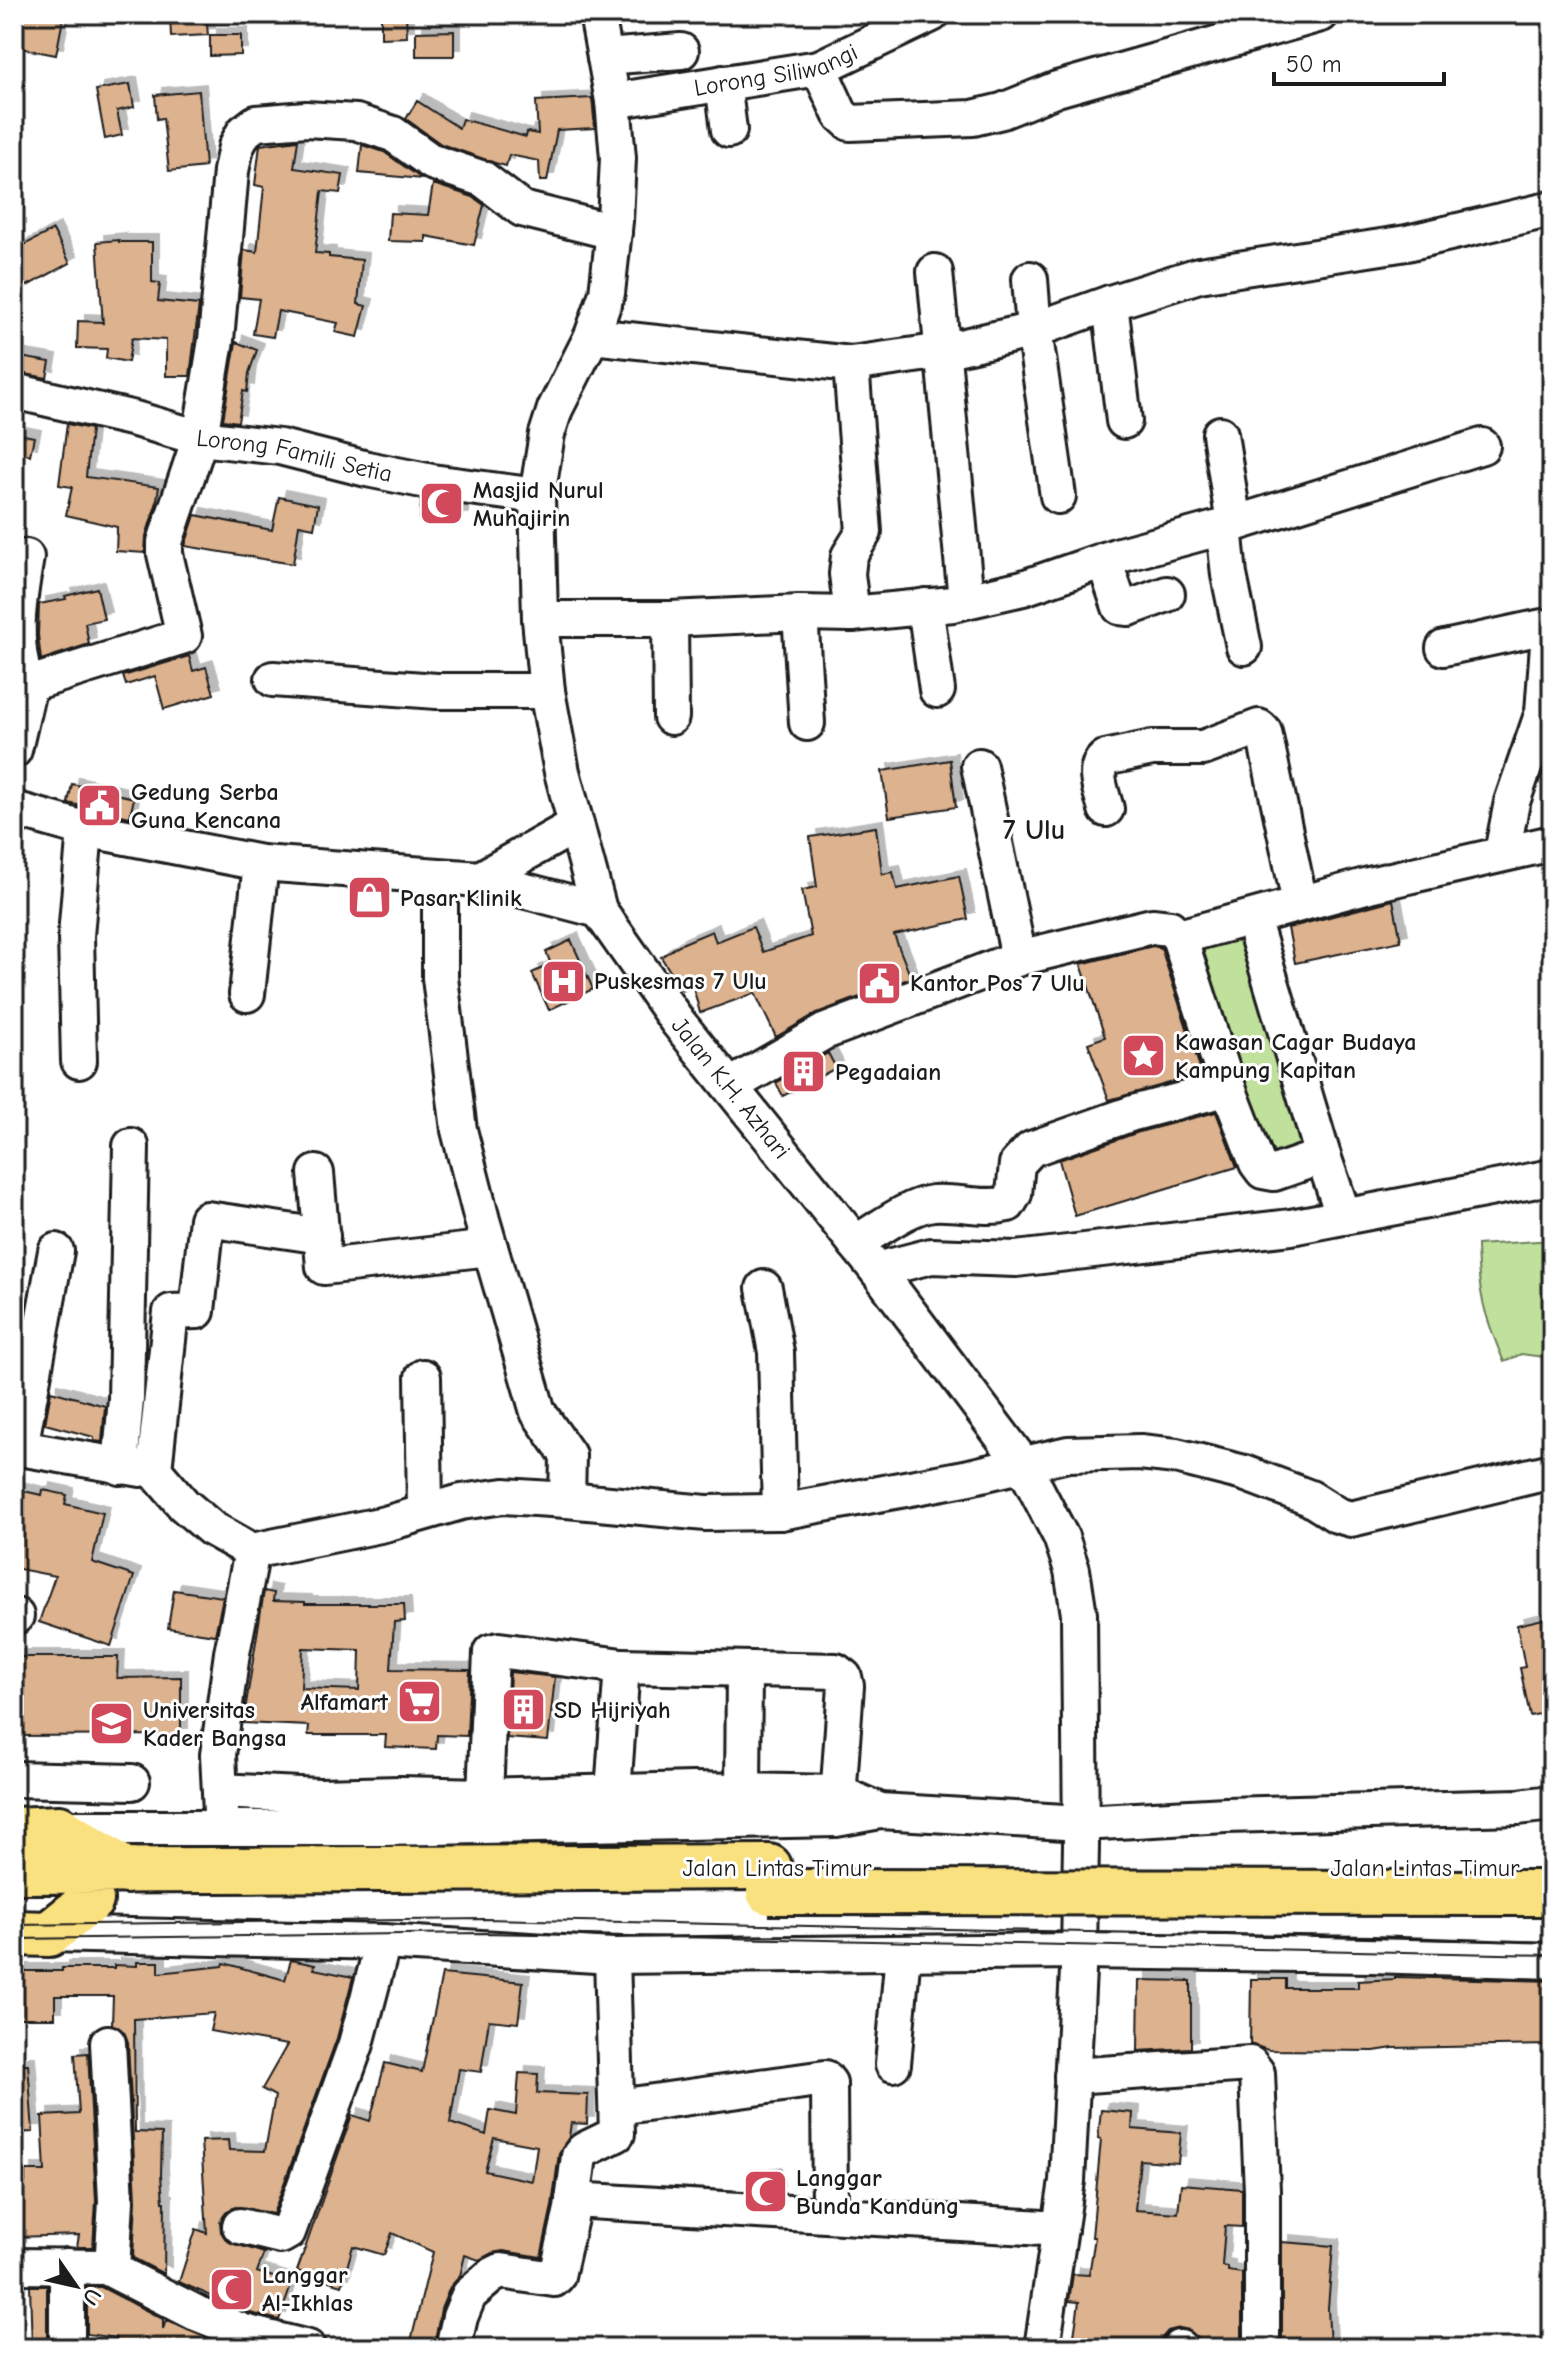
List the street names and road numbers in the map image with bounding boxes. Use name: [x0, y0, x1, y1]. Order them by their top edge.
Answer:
street label: Lorong Siliwangi: [692, 38, 862, 102]
street label: Lorong Famili Setia: [195, 424, 395, 488]
street label: Jalan K.H. Azhari: [666, 1012, 796, 1164]
street label: Jalan Lintas Timur: [682, 1854, 872, 1882]
street label: Jalan Lintas Timur: [1330, 1854, 1520, 1882]

